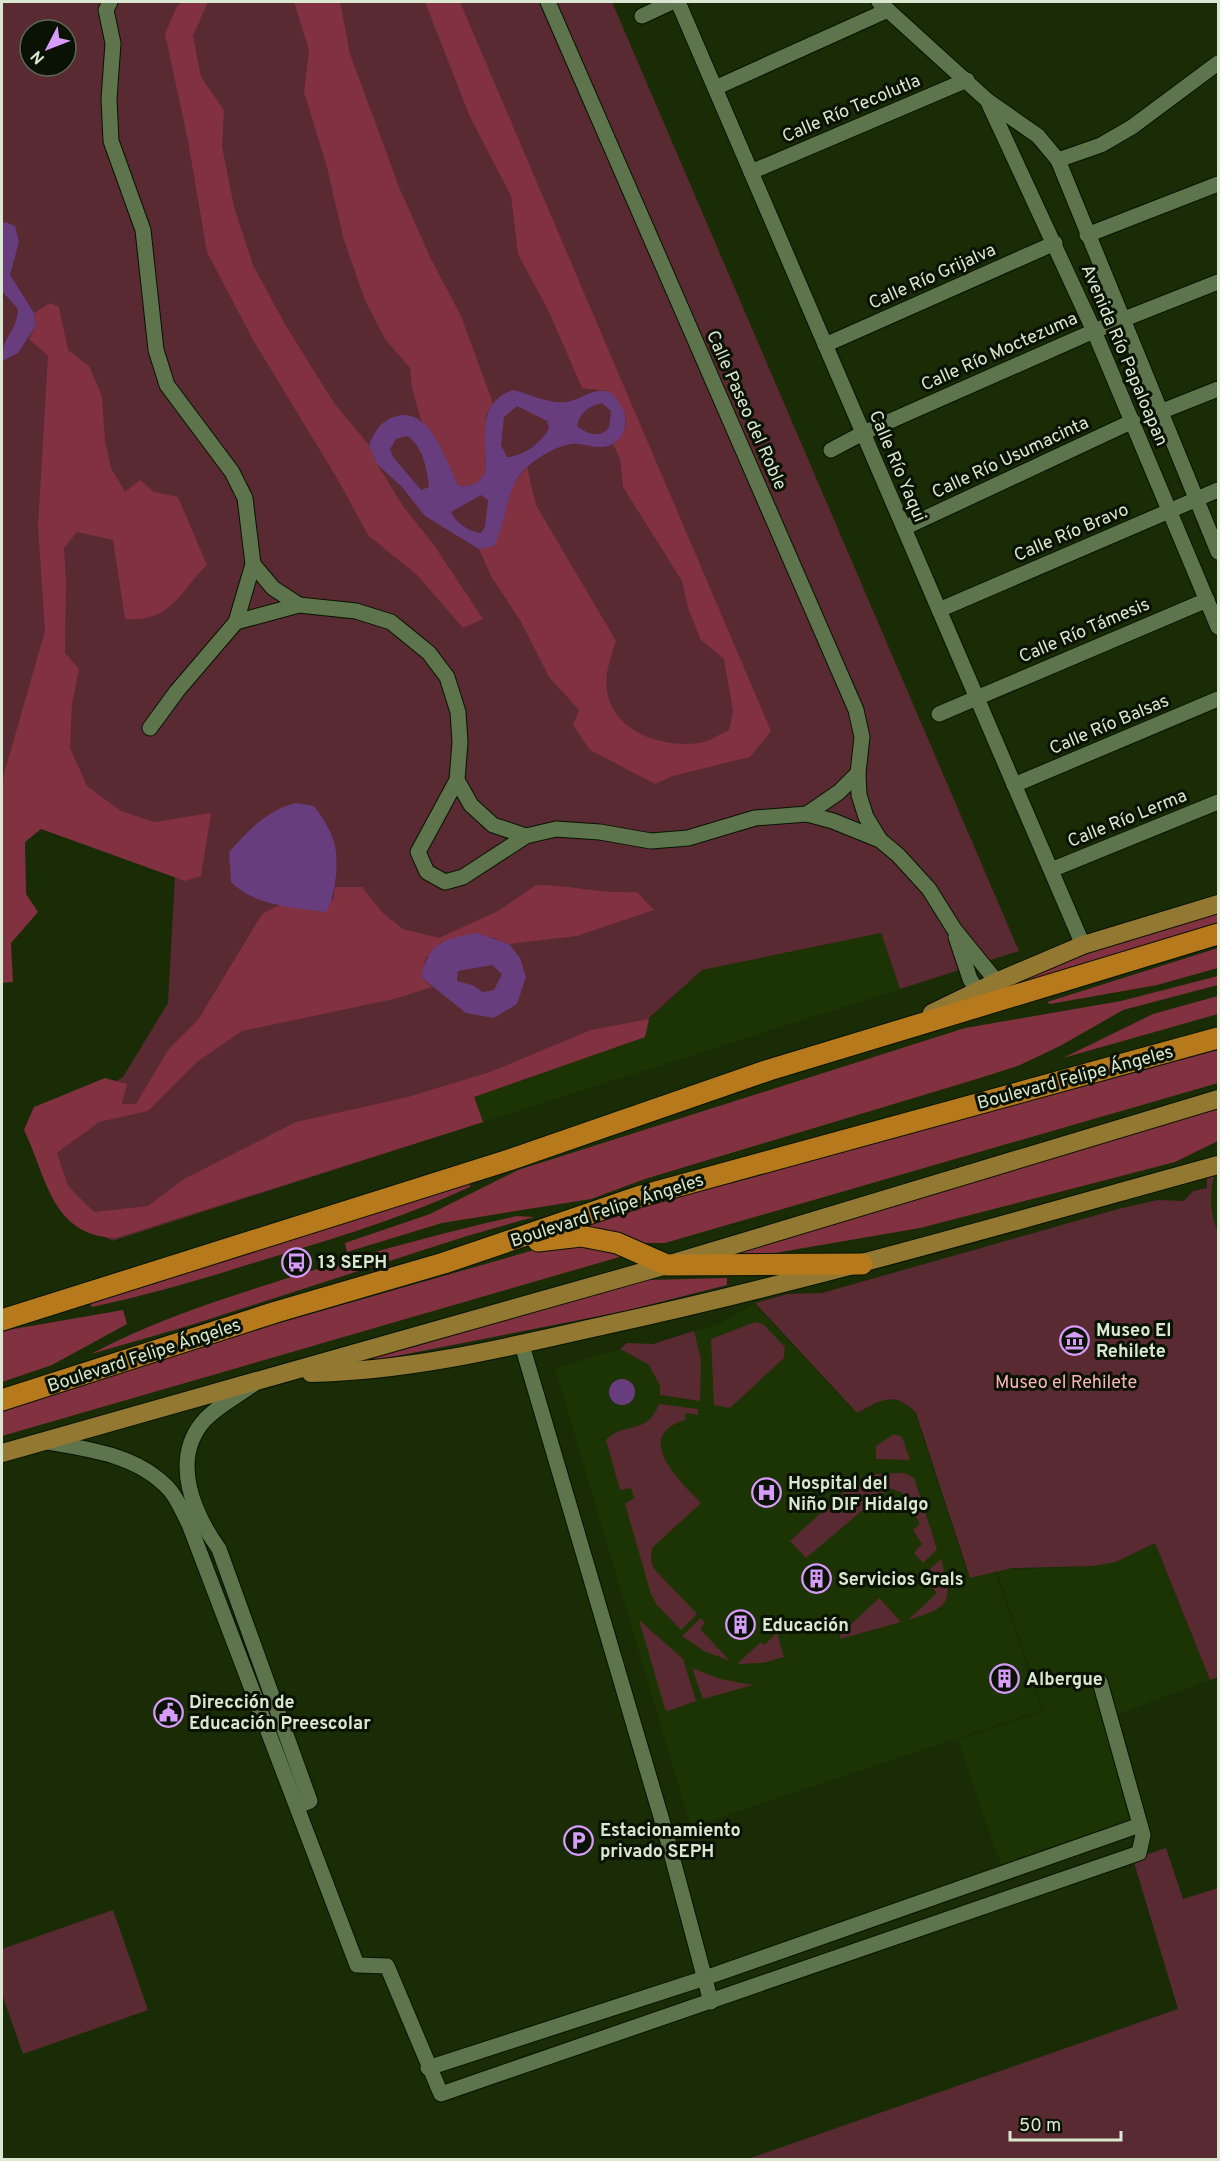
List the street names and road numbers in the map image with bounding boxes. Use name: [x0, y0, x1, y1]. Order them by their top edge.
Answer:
street label: Calle Río Tecolutla: [779, 70, 924, 149]
street label: Calle Río Grijalva: [865, 239, 1000, 316]
street label: Avenida Río Papaloapan: [1075, 261, 1172, 450]
street label: Calle Río Moctezuma: [918, 307, 1082, 397]
street label: Calle Paseo del Roble: [700, 327, 791, 494]
street label: Calle Río Yaqui: [863, 407, 931, 526]
street label: Calle Río Usumacinta: [928, 412, 1093, 505]
street label: Calle Río Bravo: [1011, 499, 1132, 568]
street label: Calle Río Támesis: [1016, 593, 1153, 669]
street label: Calle Río Balsas: [1046, 690, 1173, 761]
street label: Calle Río Lerma: [1064, 785, 1191, 854]
street label: Boulevard Felipe Ángeles: [974, 1039, 1176, 1116]
street label: Boulevard Felipe Ángeles: [507, 1167, 707, 1254]
street label: Boulevard Felipe Ángeles: [44, 1312, 244, 1399]

